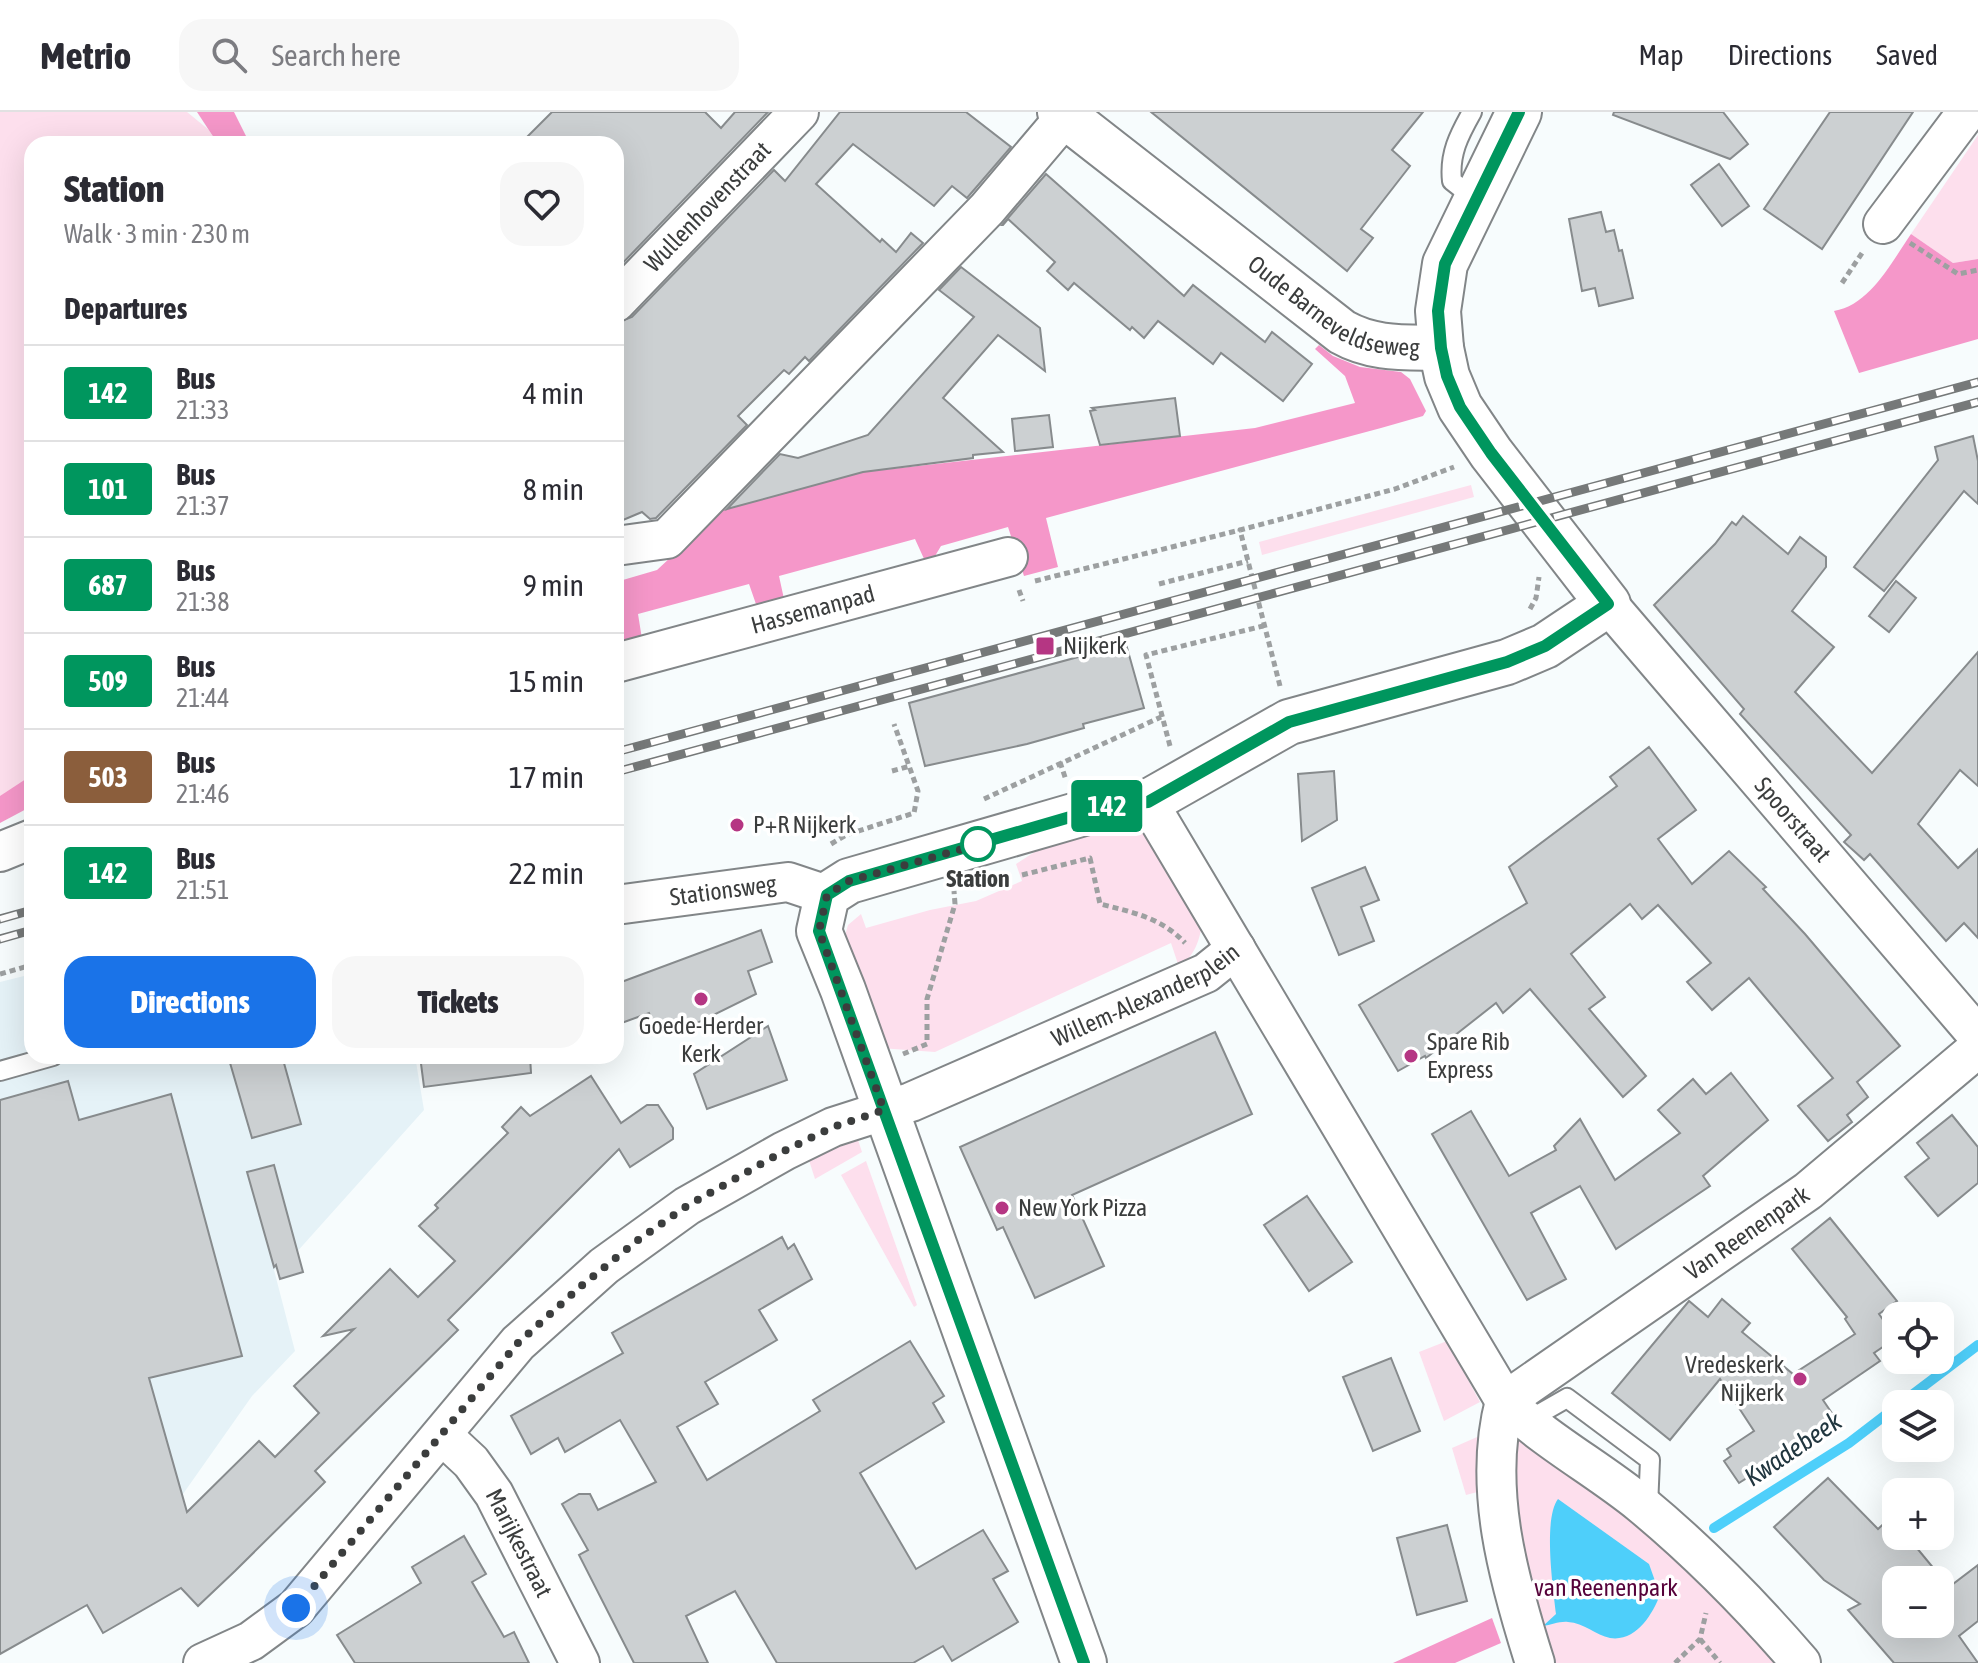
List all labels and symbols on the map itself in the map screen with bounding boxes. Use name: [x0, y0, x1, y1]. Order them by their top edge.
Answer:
street label: Wullenhovenstraat: [639, 136, 776, 277]
street label: Oude Barneveldseweg: [1243, 250, 1421, 361]
street label: Hassemanpad: [748, 580, 878, 639]
place label: Nijkerk: [1063, 632, 1127, 659]
marker: Nijkerk: [1034, 635, 1056, 657]
street label: Spoorstraat: [1750, 772, 1837, 867]
line badge: 142: [1061, 780, 1153, 832]
place label: P+R Nijkerk: [753, 811, 857, 838]
marker: P+R Nijkerk: [728, 816, 746, 834]
marker: Station: [961, 827, 995, 861]
place label: Station: [946, 865, 1010, 892]
street label: Stationsweg: [668, 870, 779, 911]
street label: Willem-Alexanderplein: [1047, 938, 1244, 1052]
marker: Goede-Herder Kerk: [692, 990, 710, 1008]
place label: Goede-Herder Kerk: [639, 1012, 764, 1067]
place label: Spare Rib Express: [1427, 1028, 1510, 1083]
marker: Spare Rib Express: [1402, 1047, 1420, 1065]
street label: Van Reenenpark: [1679, 1180, 1815, 1285]
place label: New York Pizza: [1018, 1194, 1147, 1221]
marker: New York Pizza: [993, 1199, 1011, 1217]
place label: Vredeskerk Nijkerk: [1685, 1351, 1784, 1406]
marker: Vredeskerk Nijkerk: [1791, 1370, 1809, 1388]
water label: Kwadebeek: [1739, 1405, 1848, 1492]
street label: Marijkestraat: [481, 1484, 558, 1601]
park label: van Reenenpark: [1534, 1574, 1678, 1601]
your location: [276, 1588, 316, 1628]

